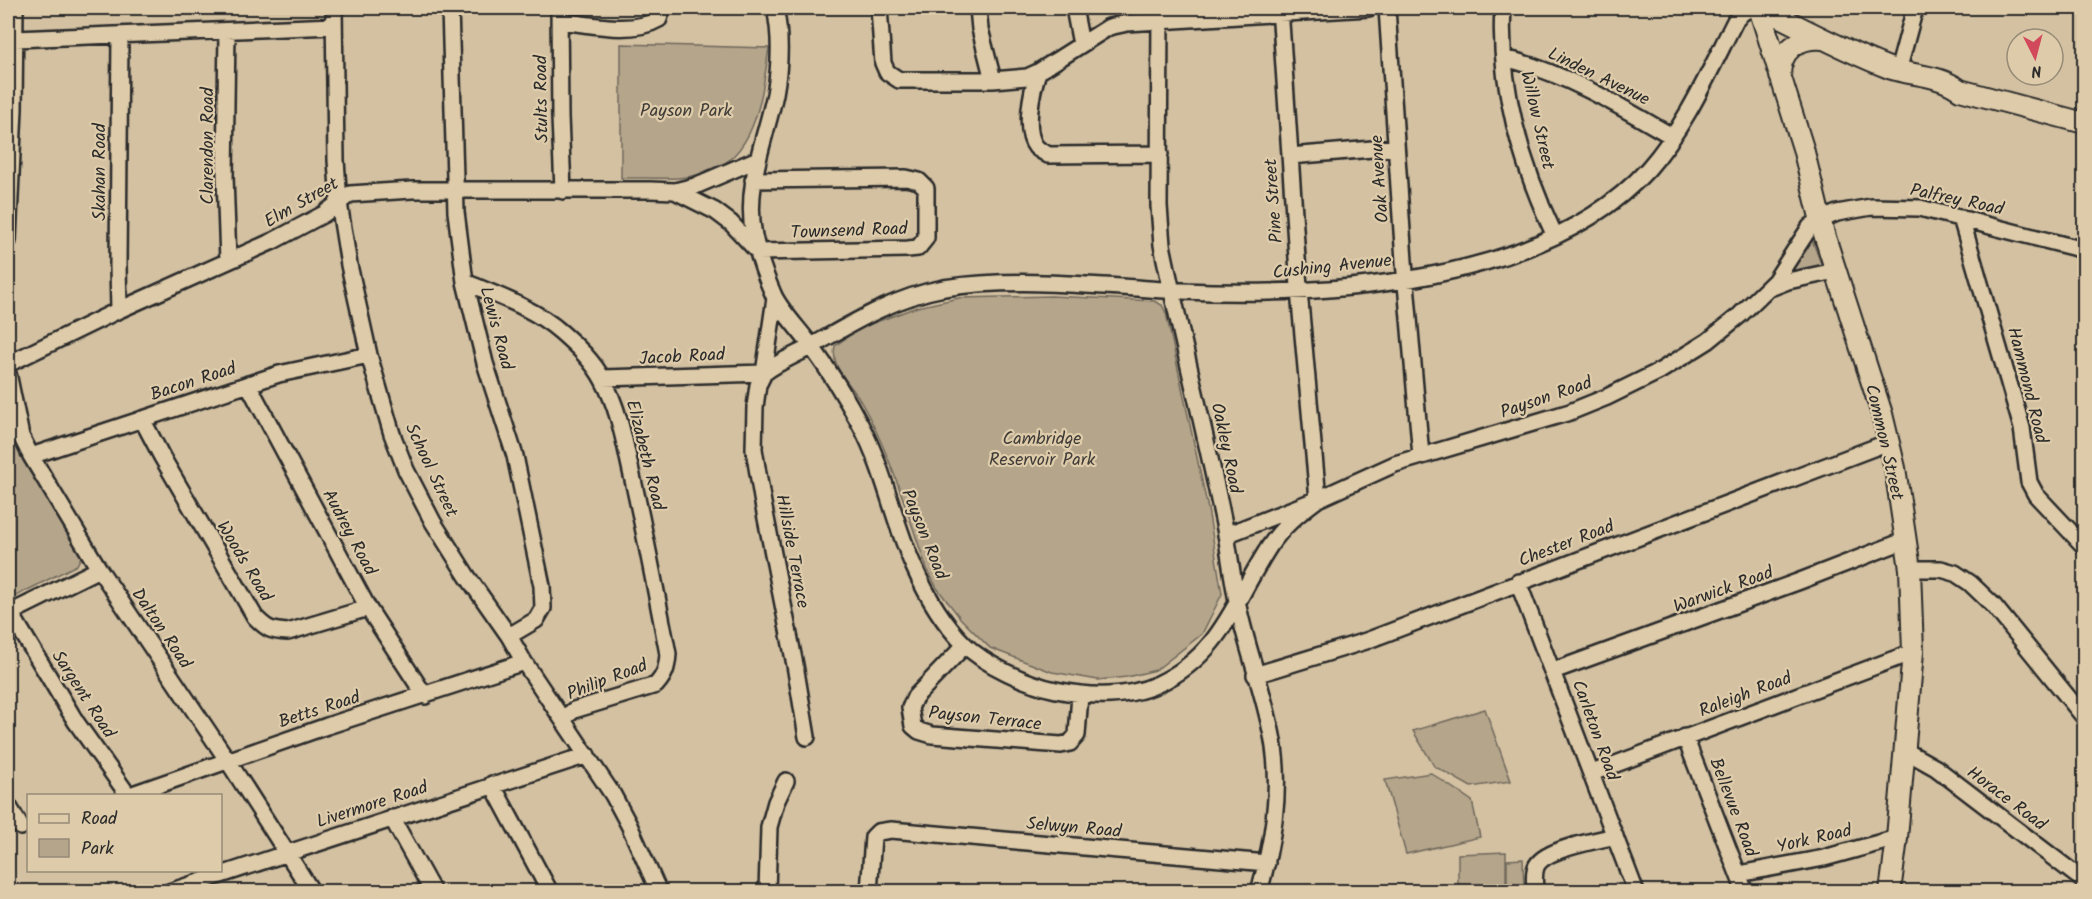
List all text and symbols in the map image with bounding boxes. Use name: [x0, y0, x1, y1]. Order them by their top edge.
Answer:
north arrow: [2005, 27, 2065, 87]
street label: Linden Avenue: [1542, 40, 1654, 115]
street label: Stults Road: [527, 54, 558, 143]
text: N: [2030, 57, 2043, 83]
street label: Willow Street: [1511, 68, 1562, 173]
street label: Clarendon Road: [194, 86, 223, 205]
park label: Payson Park: [640, 97, 733, 126]
street label: Skahan Road: [86, 122, 115, 221]
street label: Oak Avenue: [1363, 134, 1398, 224]
street label: Pine Street: [1257, 157, 1292, 244]
street label: Elm Street: [259, 170, 345, 236]
street label: Palfrey Road: [1907, 176, 2007, 225]
street label: Townsend Road: [790, 215, 909, 248]
street label: Cushing Avenue: [1271, 247, 1393, 288]
street label: Lewis Road: [471, 283, 521, 374]
street label: Hammond Road: [1998, 324, 2055, 448]
street label: Jacob Road: [638, 341, 727, 374]
street label: Bacon Road: [147, 355, 241, 410]
street label: Payson Road: [1497, 369, 1597, 428]
street label: Common Street: [1856, 381, 1911, 504]
street label: Elizabeth Road: [617, 397, 673, 515]
street label: Oakley Road: [1202, 400, 1250, 497]
street label: School Street: [396, 419, 466, 523]
park label: Cambridge Reservoir Park: [989, 425, 1096, 475]
street label: Audrey Road: [314, 484, 384, 582]
street label: Payson Road: [892, 485, 955, 585]
street label: Hillside Terrace: [766, 492, 817, 611]
street label: Chester Road: [1514, 512, 1620, 576]
street label: Woods Road: [208, 516, 280, 609]
street label: Warwick Road: [1669, 559, 1779, 622]
street label: Dalton Road: [123, 582, 199, 676]
street label: Sargent Road: [43, 645, 123, 746]
street label: Philip Road: [563, 651, 653, 709]
street label: Raleigh Road: [1695, 664, 1797, 726]
street label: Carleton Road: [1563, 676, 1627, 786]
street label: Betts Road: [275, 683, 365, 737]
street label: Payson Terrace: [927, 699, 1043, 740]
street label: Bellevue Road: [1700, 754, 1765, 862]
street label: Horace Road: [1960, 759, 2053, 840]
street label: Livermore Road: [313, 773, 433, 837]
legend: [27, 794, 222, 872]
text: Road: [81, 805, 118, 834]
street label: Selwyn Road: [1025, 810, 1124, 847]
street label: York Road: [1774, 817, 1856, 862]
text: Park: [81, 835, 114, 864]

